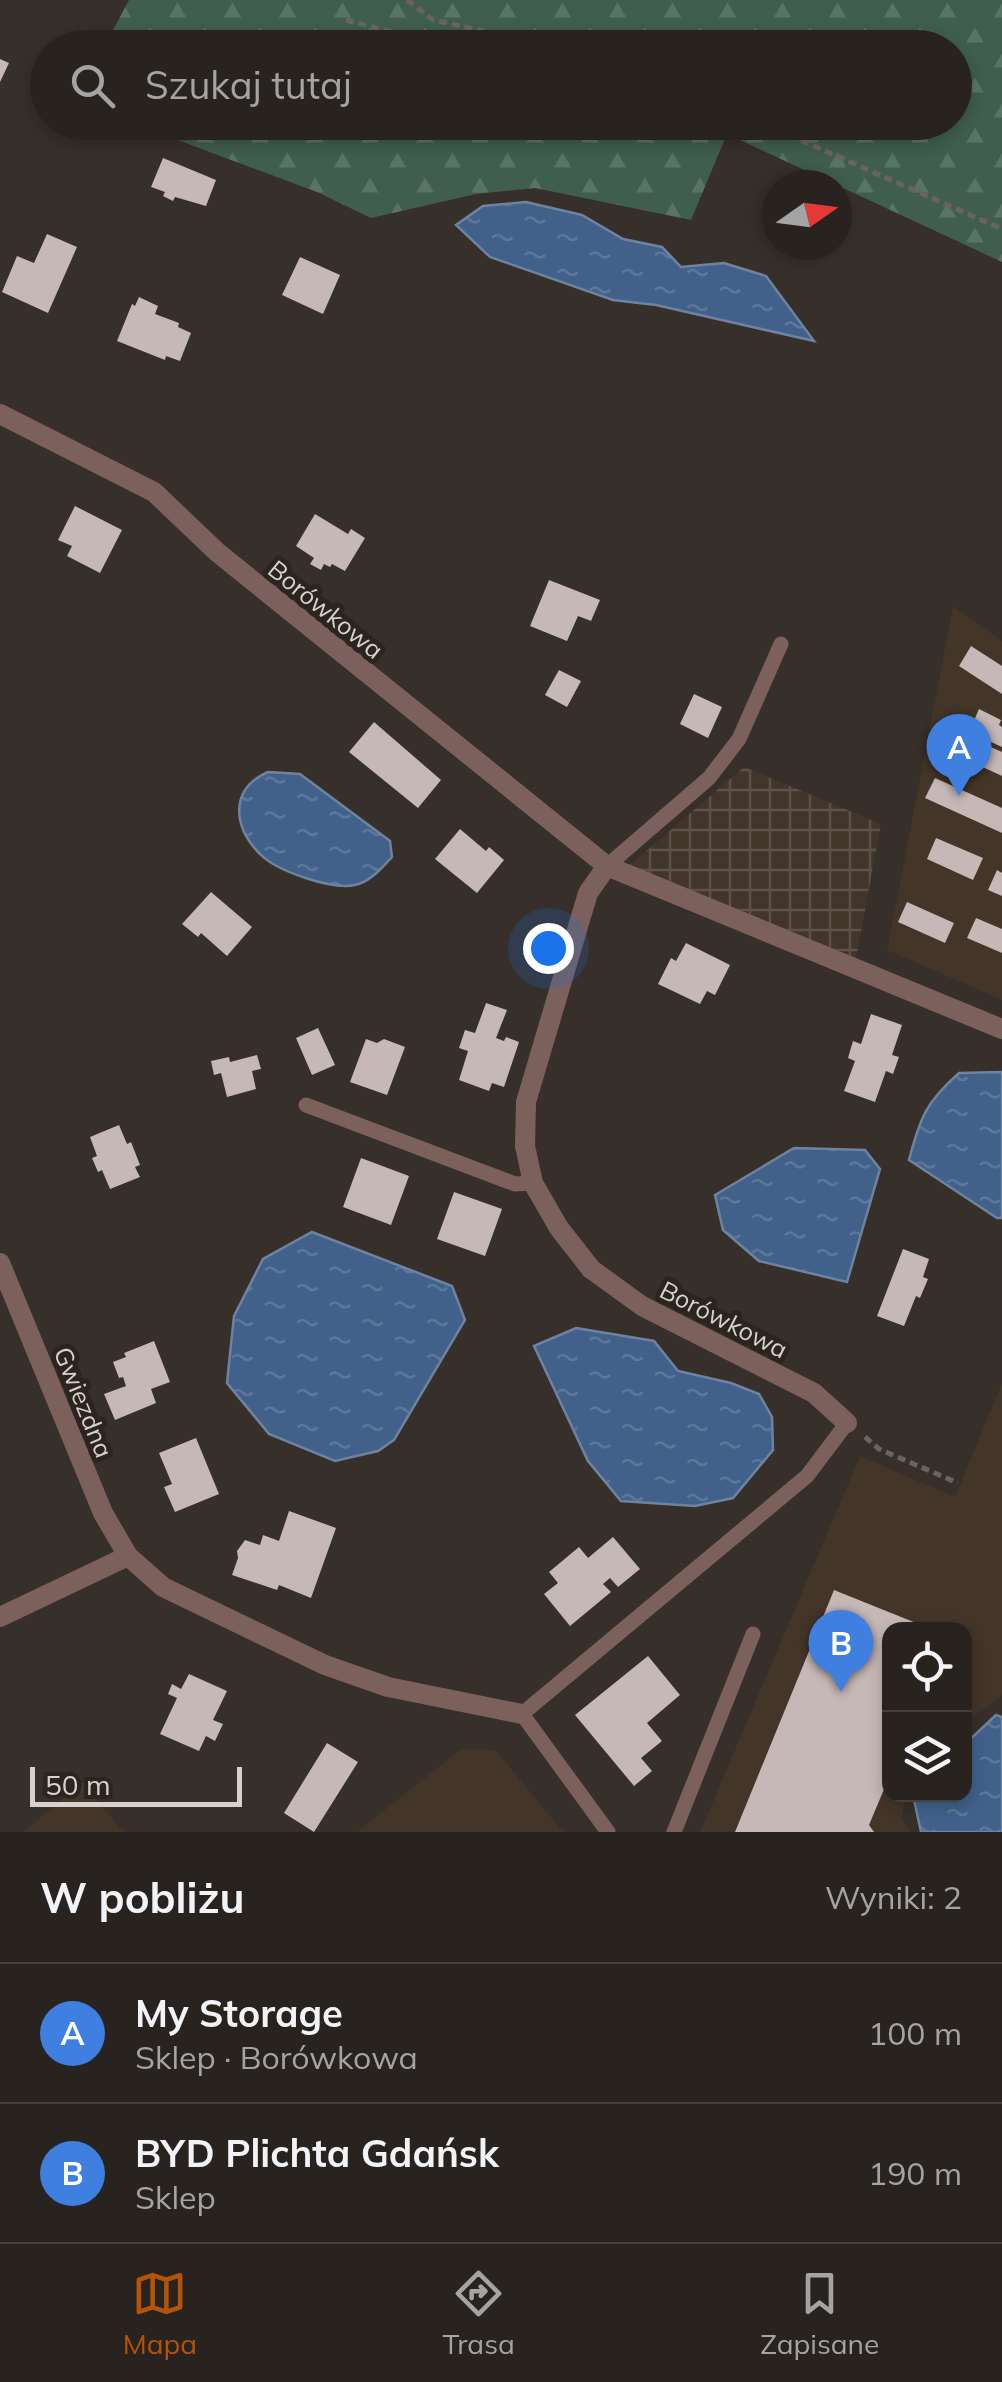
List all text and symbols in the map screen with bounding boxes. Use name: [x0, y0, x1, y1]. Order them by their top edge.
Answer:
search box: [30, 30, 972, 140]
icon: search: [65, 58, 120, 113]
text: Szukaj tutaj: [145, 61, 352, 109]
north arrow: [762, 170, 852, 260]
street label: Borówkowa: [262, 553, 390, 665]
pin: A: [926, 714, 992, 796]
your location: [523, 923, 574, 974]
street label: Borówkowa: [655, 1274, 793, 1364]
street label: Gwiezdna: [48, 1342, 120, 1462]
pin: B: [808, 1610, 874, 1692]
map controls: [882, 1622, 972, 1802]
button: locate: [882, 1622, 972, 1712]
button: layers: [882, 1712, 972, 1802]
scale bar: [30, 1762, 242, 1806]
text: 50 m: [45, 1767, 111, 1802]
text: W pobliżu: [40, 1871, 245, 1924]
text: Wyniki: 2: [825, 1877, 962, 1917]
text: My Storage: [135, 1989, 343, 2037]
text: A: [60, 2013, 85, 2053]
text: 100 m: [868, 2013, 962, 2053]
text: Sklep · Borówkowa: [135, 2037, 418, 2077]
text: BYD Plichta Gdańsk: [135, 2129, 499, 2177]
text: B: [61, 2153, 84, 2193]
text: 190 m: [868, 2153, 962, 2193]
text: Sklep: [135, 2177, 216, 2217]
tab: Mapa: [123, 2266, 197, 2361]
tab: Trasa: [443, 2266, 515, 2361]
tab: Zapisane: [760, 2266, 879, 2361]

